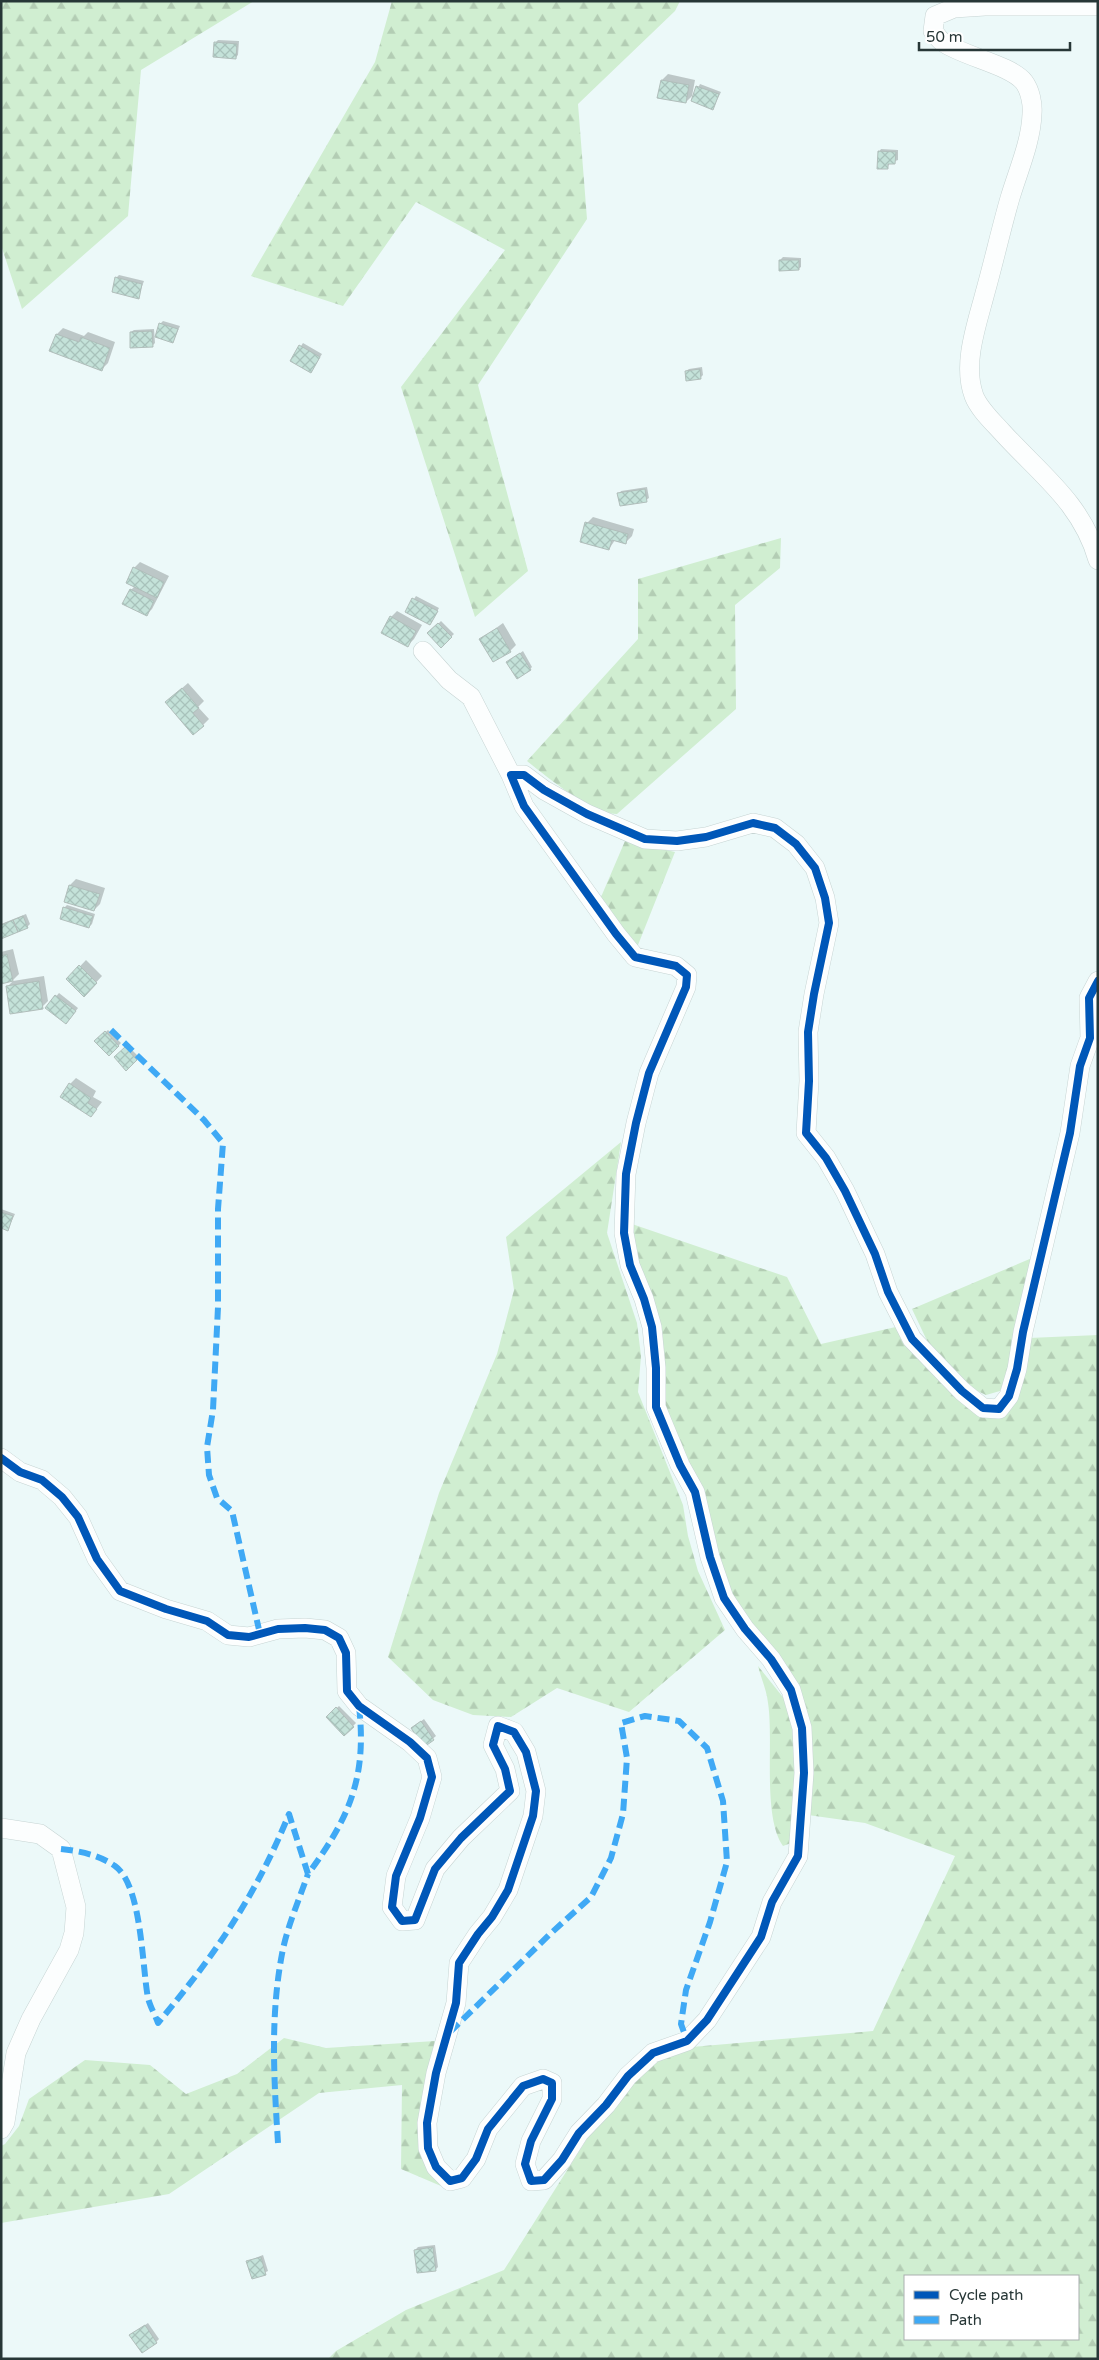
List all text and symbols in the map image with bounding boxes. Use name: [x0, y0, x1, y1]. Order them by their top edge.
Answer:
scale bar: [919, 20, 1070, 52]
text: 50 m: [926, 28, 963, 46]
legend: [904, 2275, 1079, 2340]
text: Cycle path: [949, 2286, 1023, 2304]
text: Path: [949, 2311, 982, 2329]

